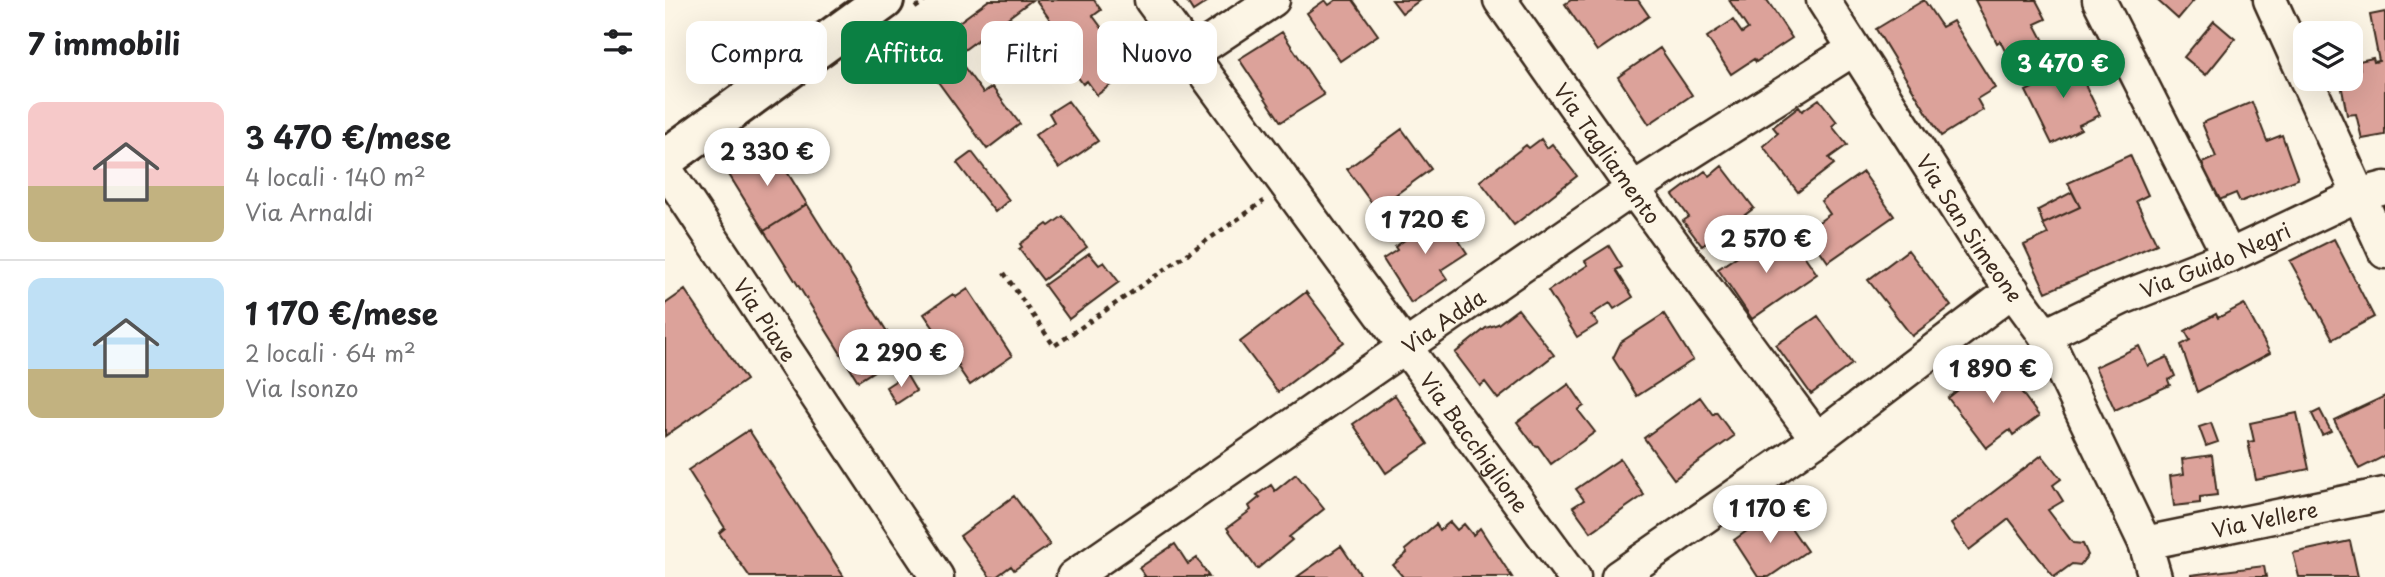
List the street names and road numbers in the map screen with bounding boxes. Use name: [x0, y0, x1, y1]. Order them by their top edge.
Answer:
street label: Via Tagliamento: [1547, 76, 1669, 230]
street label: Via San Simeone: [1909, 147, 2031, 308]
street label: Via Guido Negri: [2135, 213, 2296, 306]
street label: Via Piave: [726, 271, 805, 368]
street label: Via Adda: [1395, 280, 1491, 361]
street label: Via Bacchiglione: [1413, 365, 1537, 519]
street label: Via Vellere: [2209, 492, 2320, 545]

